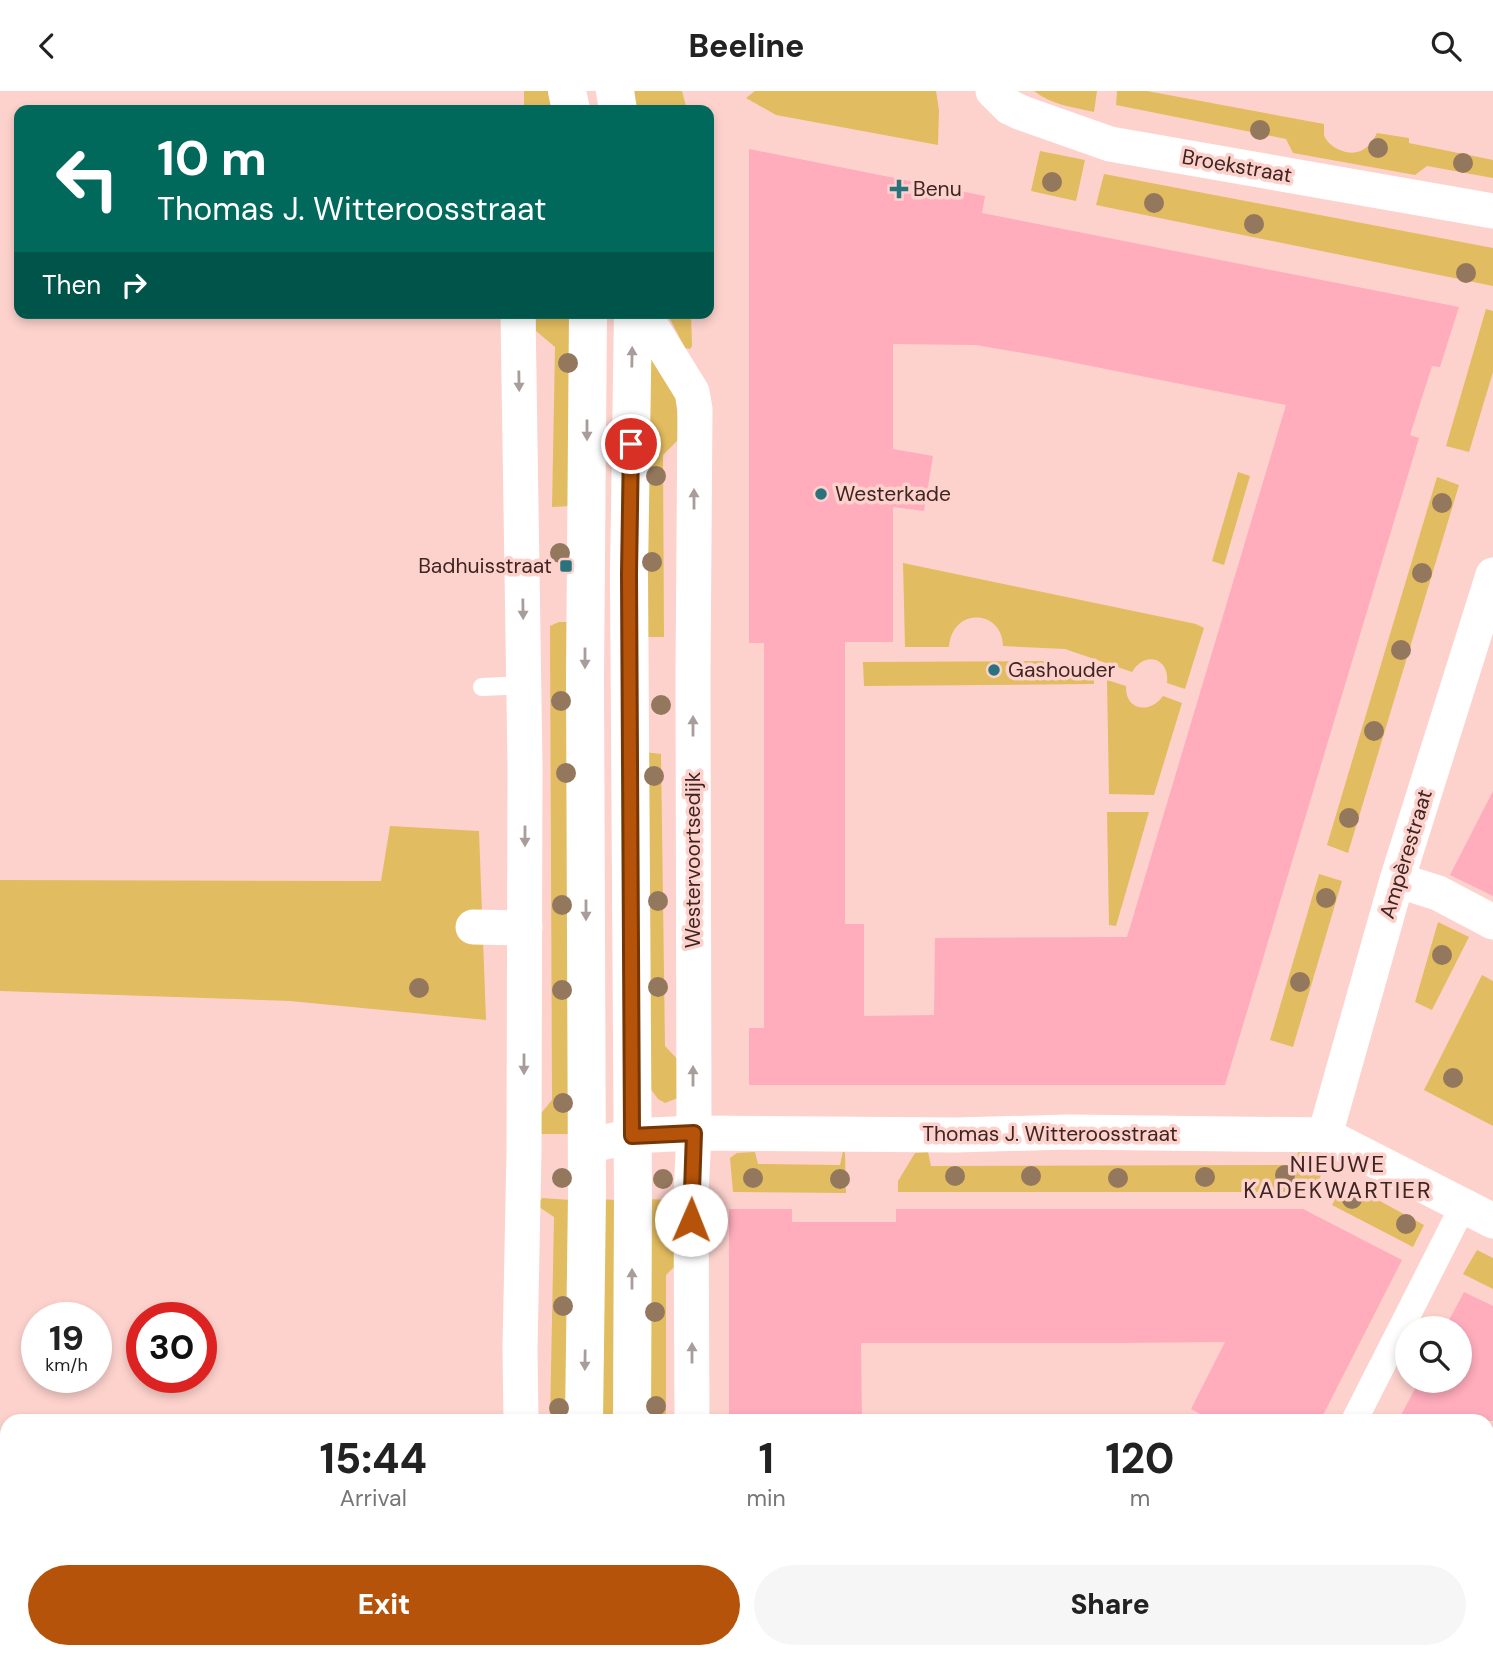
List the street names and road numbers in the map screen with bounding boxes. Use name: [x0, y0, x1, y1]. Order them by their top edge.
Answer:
street label: Broekstraat: [1180, 143, 1294, 189]
street label: Westervoortsedijk: [679, 771, 707, 948]
street label: Ampèrestraat: [1373, 786, 1439, 922]
street label: Thomas J. Witteroosstraat: [922, 1120, 1178, 1148]

